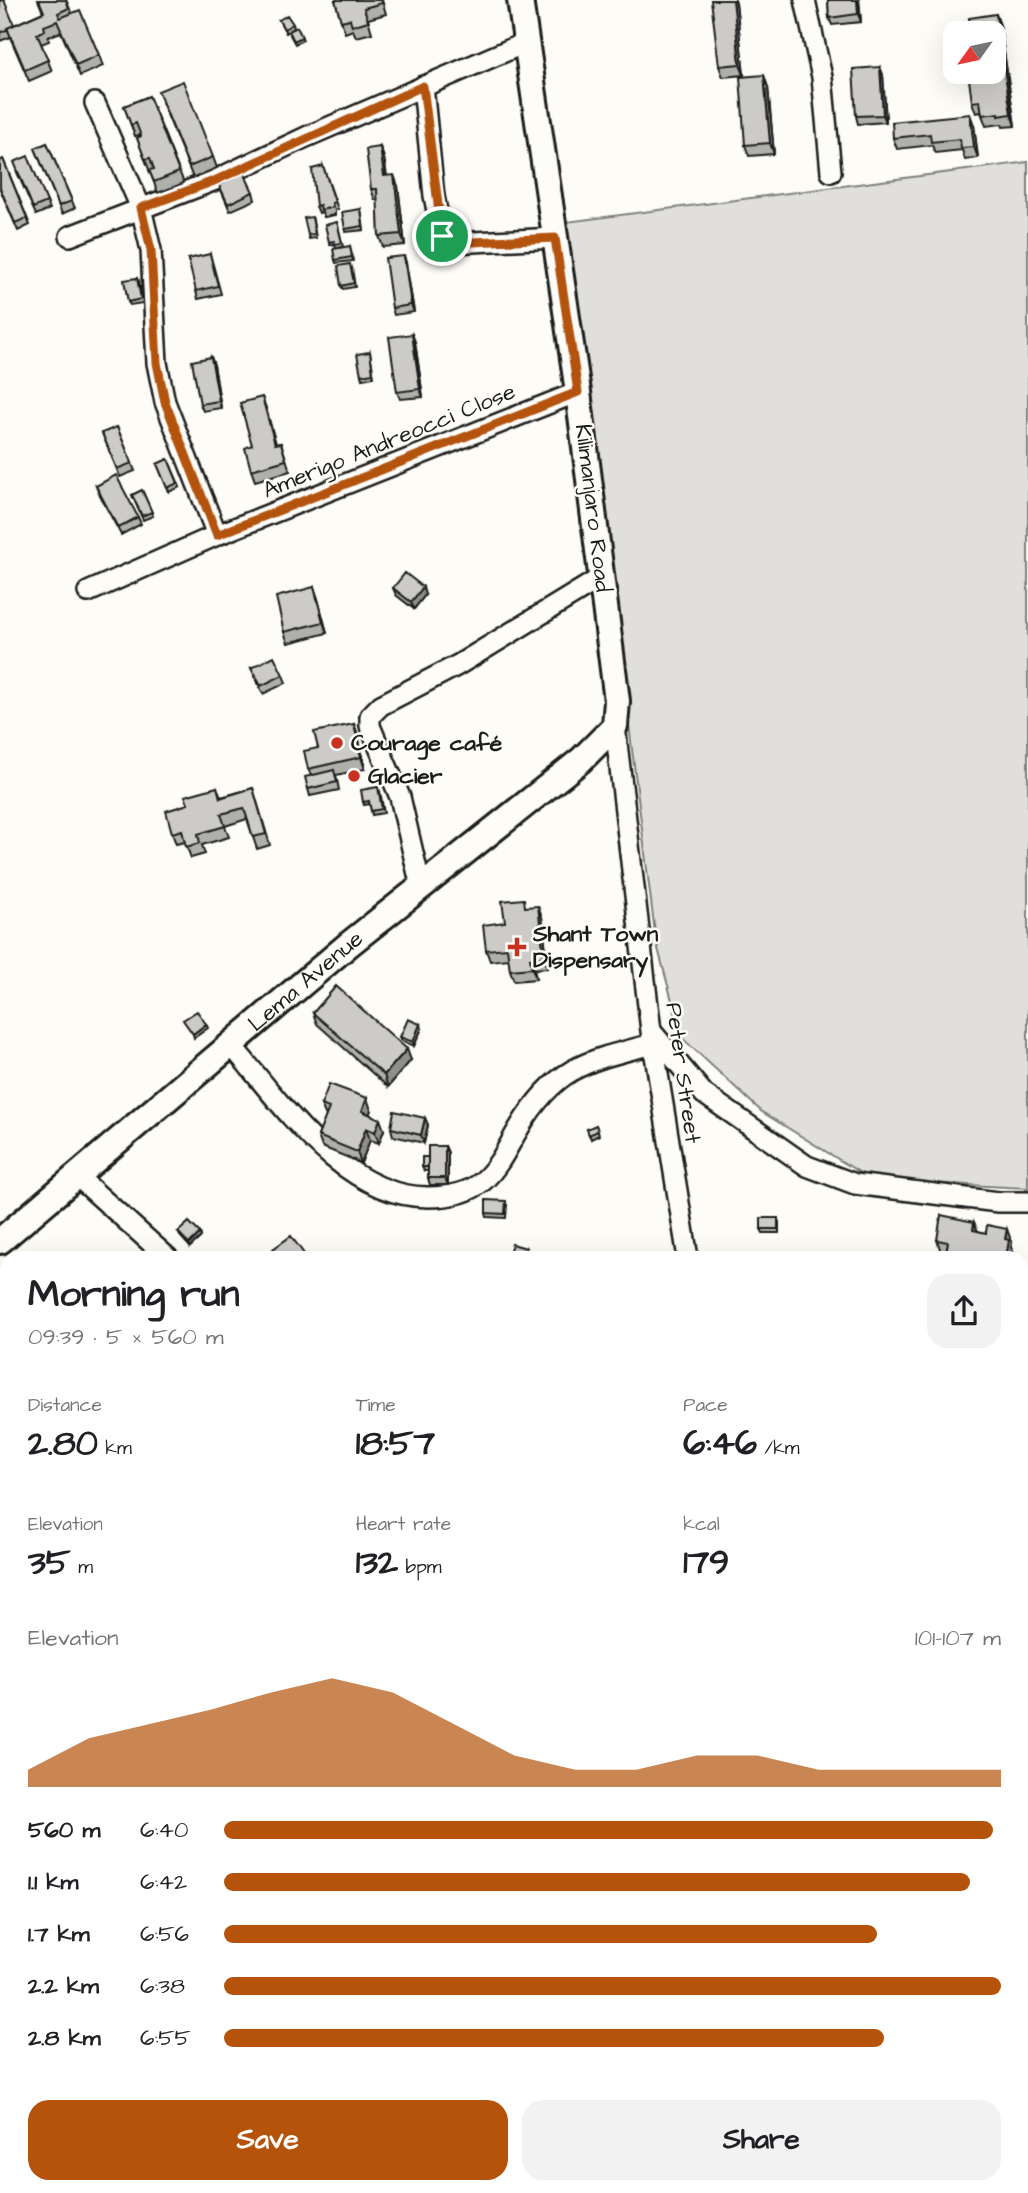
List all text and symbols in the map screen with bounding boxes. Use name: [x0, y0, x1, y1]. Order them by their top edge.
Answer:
north arrow: [943, 21, 1006, 84]
map controls: [943, 21, 1006, 84]
pin: [412, 206, 472, 266]
icon: arrive: [423, 217, 461, 255]
street label: Amerigo Andreocci Close: [258, 376, 521, 507]
street label: Kilimanjaro Road: [567, 422, 619, 594]
place label: Courage café: [351, 727, 503, 760]
marker: Courage café: [329, 735, 345, 751]
place label: Glacier: [368, 760, 443, 792]
marker: Glacier: [346, 768, 362, 784]
place label: Shant Town Dispensary: [532, 918, 659, 978]
street label: Lema Avenue: [241, 923, 370, 1039]
marker: Shant Town Dispensary: [507, 937, 527, 957]
street label: Peter Street: [657, 1001, 709, 1146]
text: Morning run: [28, 1269, 240, 1321]
button: share: [927, 1274, 1001, 1348]
text: 09:39 · 5 × 560 m: [28, 1321, 224, 1353]
text: Distance: [28, 1392, 102, 1419]
text: Time: [356, 1392, 395, 1419]
text: Pace: [683, 1392, 727, 1419]
text: 2.80: [28, 1419, 98, 1468]
text: 18:57: [356, 1419, 435, 1468]
text: 6:46: [683, 1419, 757, 1468]
text: km: [98, 1435, 132, 1462]
text: /km: [757, 1435, 800, 1462]
text: Elevation: [28, 1511, 103, 1538]
text: Heart rate: [356, 1511, 451, 1538]
text: kcal: [683, 1511, 720, 1538]
text: 35: [28, 1538, 71, 1587]
text: 132: [356, 1538, 398, 1587]
text: 179: [683, 1538, 729, 1587]
text: m: [71, 1554, 93, 1581]
text: bpm: [398, 1554, 442, 1581]
text: Elevation: [28, 1622, 119, 1654]
text: 101–107 m: [915, 1622, 1001, 1654]
text: 560 m: [28, 1814, 100, 1846]
text: 6:40: [140, 1814, 188, 1846]
text: 1.1 km: [28, 1866, 78, 1898]
text: 6:42: [140, 1866, 187, 1898]
text: 1.7 km: [28, 1918, 90, 1950]
text: 6:56: [140, 1918, 189, 1950]
text: 2.2 km: [28, 1970, 99, 2002]
text: 6:38: [140, 1970, 185, 2002]
text: 2.8 km: [28, 2022, 101, 2054]
text: 6:55: [140, 2022, 191, 2054]
button: Save: [28, 2100, 508, 2180]
button: Share: [522, 2100, 1001, 2180]

